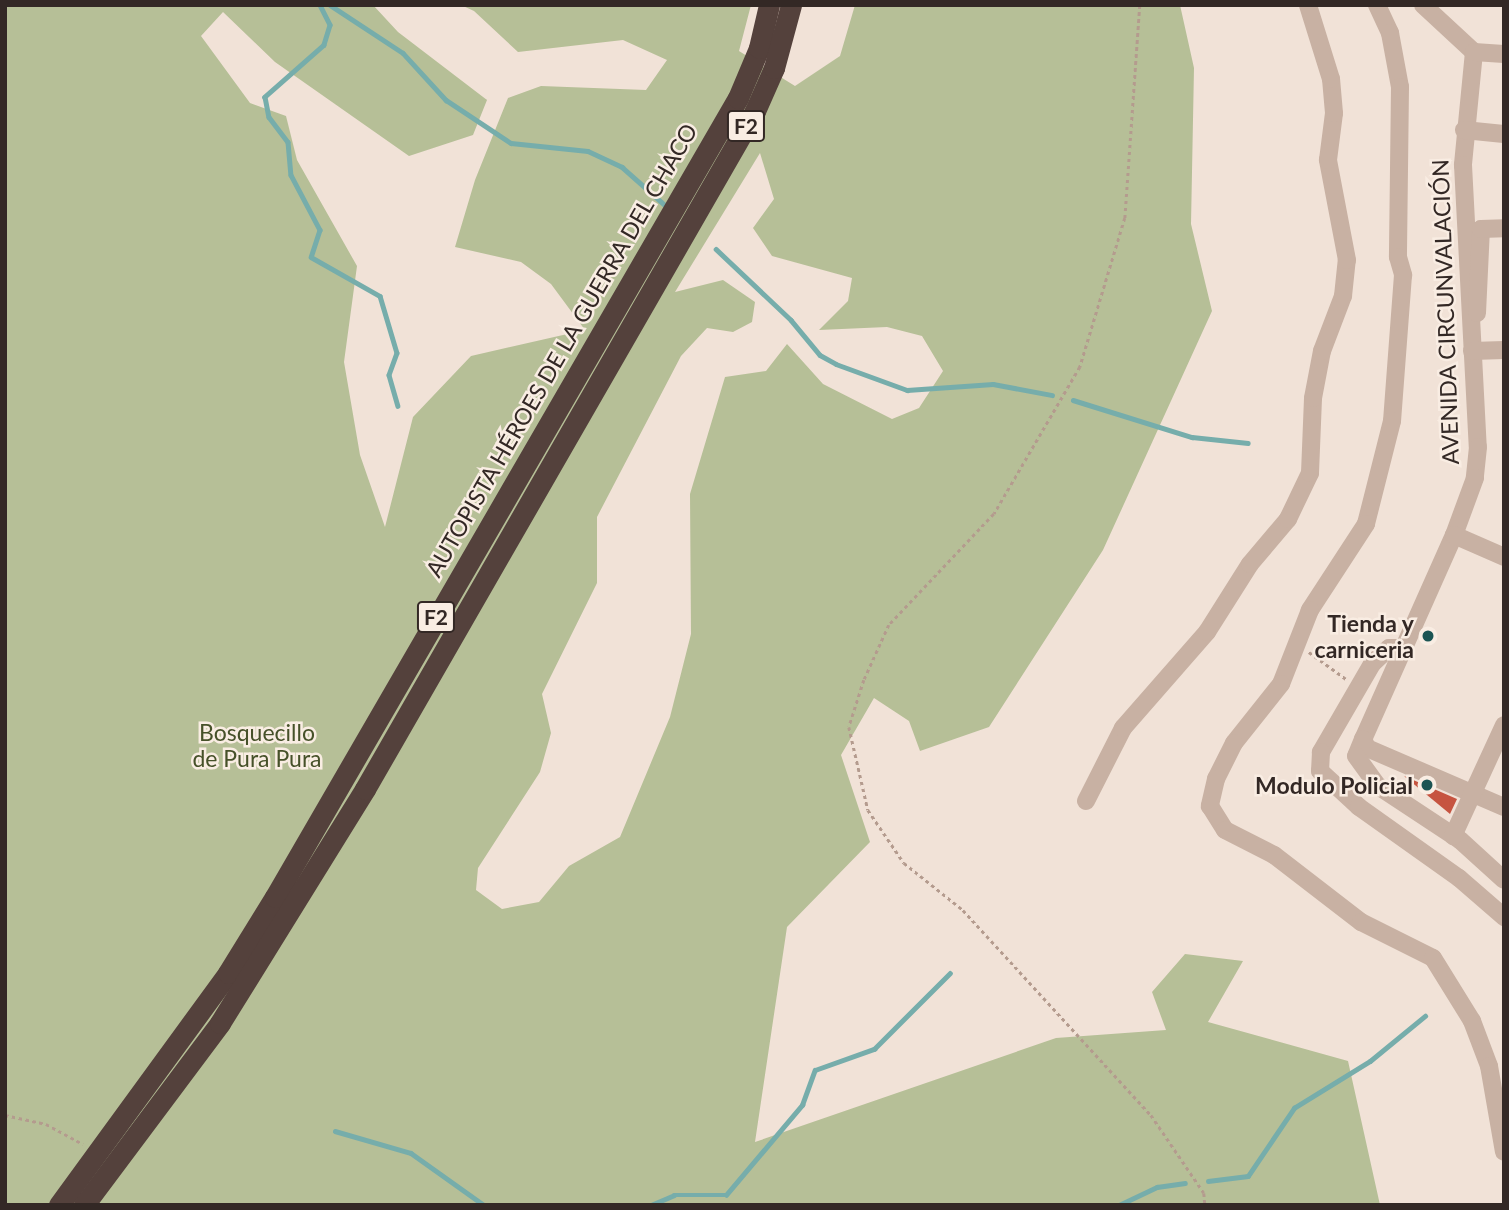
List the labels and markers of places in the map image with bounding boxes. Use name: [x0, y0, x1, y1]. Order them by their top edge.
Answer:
place label: Tienda y carniceria: [1315, 609, 1414, 663]
marker: Tienda y carniceria: [1420, 628, 1436, 644]
place label: Modulo Policial: [1255, 771, 1413, 799]
marker: Modulo Policial: [1419, 777, 1435, 793]

